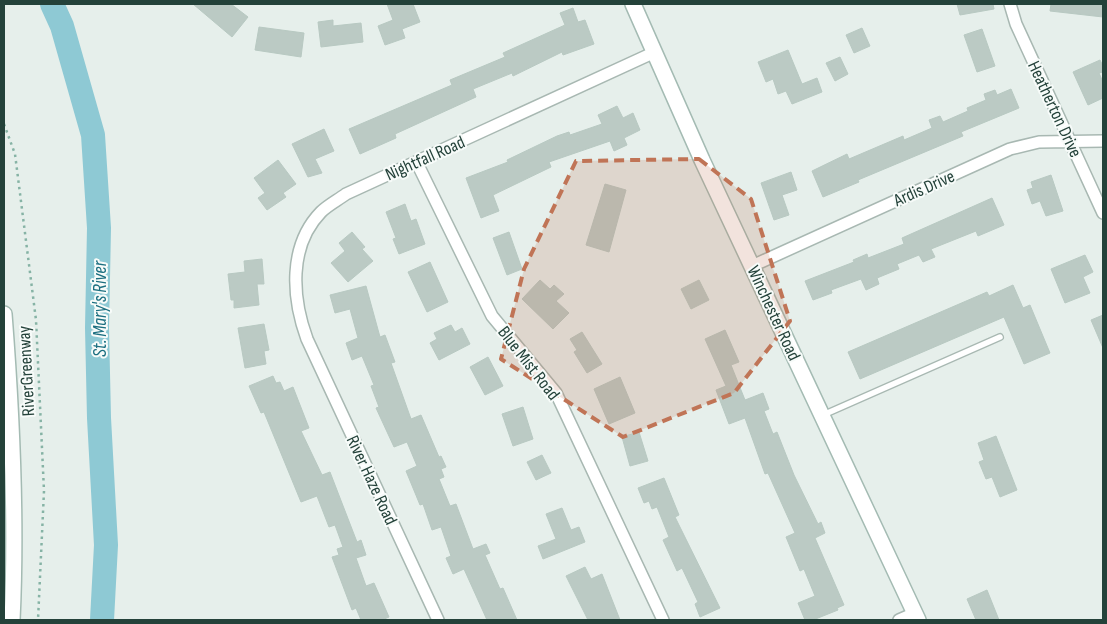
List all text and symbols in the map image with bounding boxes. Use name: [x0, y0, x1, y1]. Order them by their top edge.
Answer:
street label: Heatherton Drive: [1023, 58, 1086, 161]
street label: Nightfall Road: [382, 132, 468, 185]
street label: Ardis Drive: [890, 166, 958, 212]
water label: St. Mary's River: [89, 260, 112, 357]
street label: Winchester Road: [742, 263, 805, 364]
street label: Blue Mist Road: [493, 322, 564, 404]
street label: RiverGreenway: [14, 325, 39, 417]
street label: River Haze Road: [342, 432, 401, 528]

